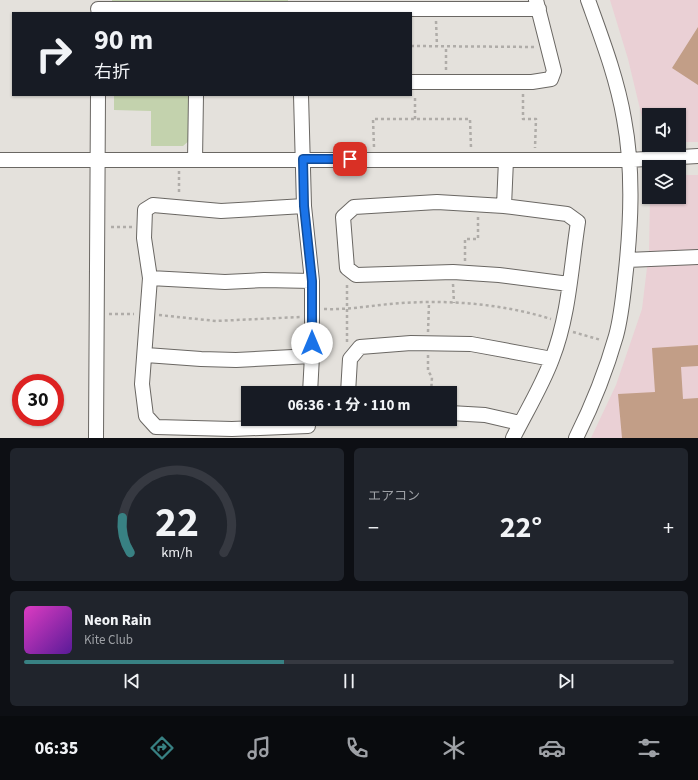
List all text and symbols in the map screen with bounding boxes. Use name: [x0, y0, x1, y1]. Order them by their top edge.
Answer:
text: 90 m: [94, 20, 153, 60]
icon: right: [28, 28, 80, 80]
text: 右折: [94, 60, 130, 85]
map controls: [642, 108, 686, 204]
button: sound: [642, 108, 686, 152]
pin: [333, 142, 367, 176]
icon: arrive: [339, 148, 361, 170]
button: layers: [642, 160, 686, 204]
position arrow: [291, 322, 333, 364]
speed limit sign: 30: [12, 374, 64, 426]
text: 06:36 · 1 分 · 110 m: [288, 395, 410, 416]
text: エアコン: [368, 487, 420, 505]
text: 22: [155, 492, 199, 552]
text: 22°: [500, 506, 542, 549]
text: −: [368, 512, 379, 544]
text: +: [663, 512, 674, 544]
text: km/h: [161, 541, 193, 562]
text: Neon Rain: [84, 610, 151, 631]
text: Kite Club: [84, 631, 133, 649]
icon: previous: [121, 670, 143, 692]
icon: pause: [338, 670, 360, 692]
icon: next: [555, 670, 577, 692]
icon: directions: [148, 734, 176, 762]
icon: music: [245, 734, 273, 762]
icon: phone: [343, 734, 371, 762]
icon: climate: [440, 734, 468, 762]
icon: car: [538, 734, 566, 762]
icon: filters: [635, 734, 663, 762]
text: 06:35: [35, 736, 78, 761]

